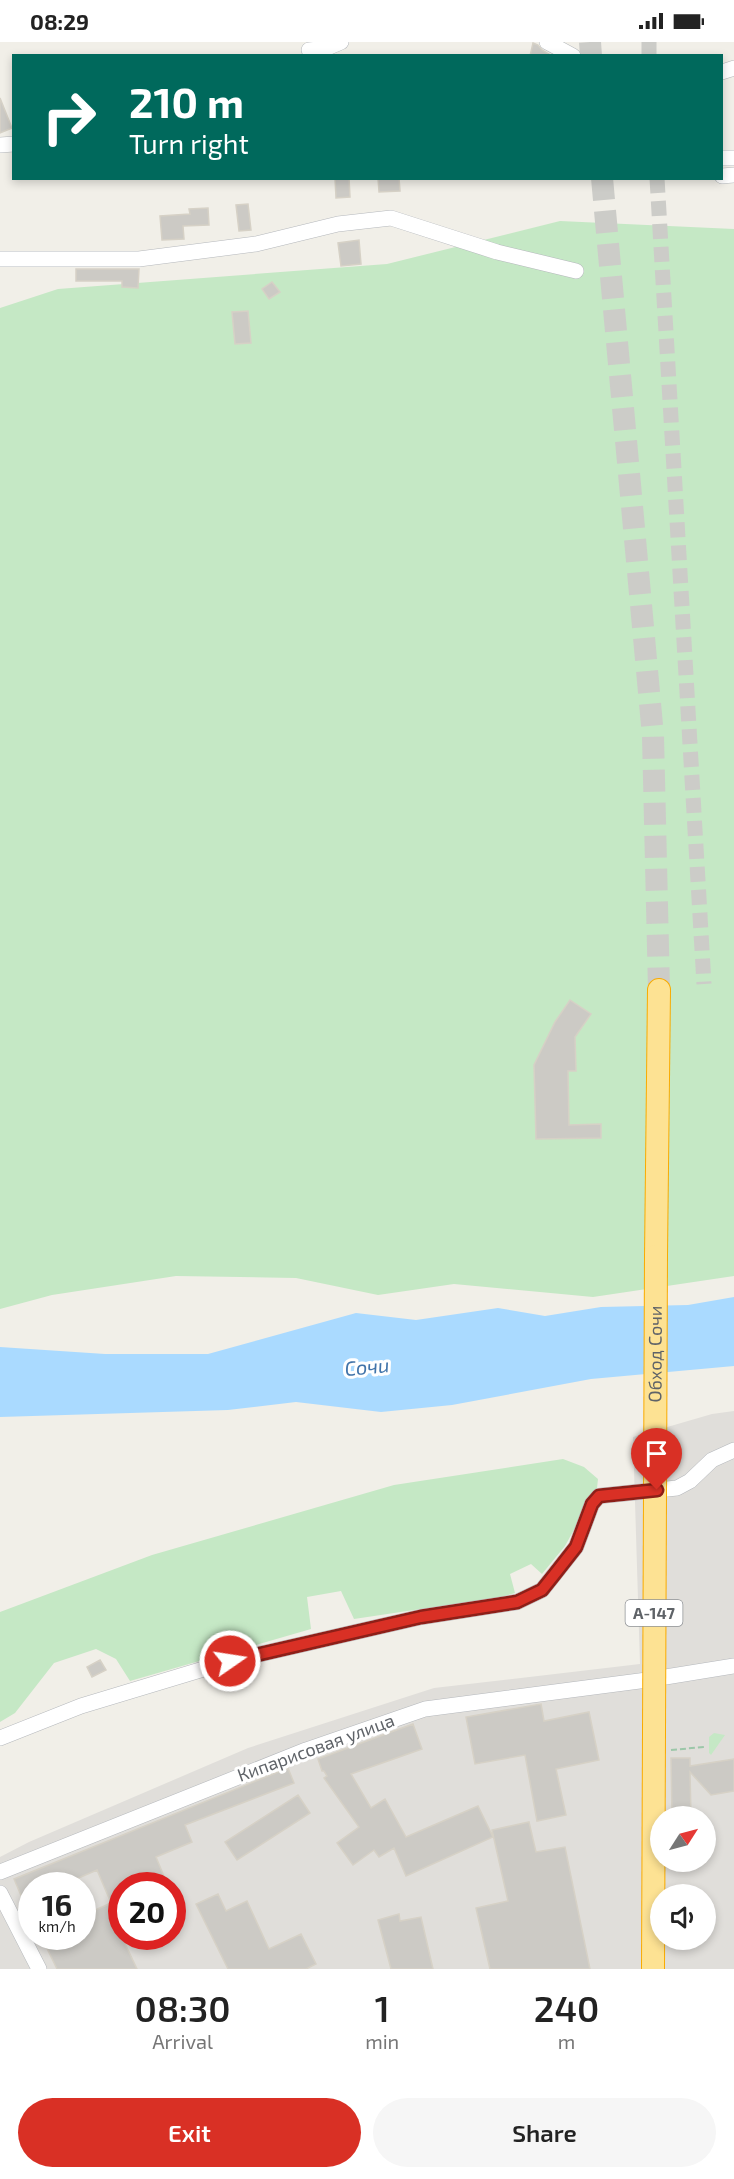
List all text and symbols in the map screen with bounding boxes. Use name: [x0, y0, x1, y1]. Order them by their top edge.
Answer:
text: 08:29: [30, 8, 89, 34]
text: 210 m: [129, 76, 244, 126]
icon: right: [30, 78, 108, 156]
text: Turn right: [129, 127, 249, 159]
street label: Обход Сочи: [643, 1305, 666, 1403]
water label: Сочи: [344, 1352, 390, 1380]
pin: [631, 1428, 682, 1490]
icon: arrive: [640, 1437, 673, 1470]
road number: А-147: [626, 1600, 682, 1626]
position arrow: [198, 1629, 262, 1693]
street label: Кипарисовая улица: [234, 1708, 397, 1786]
north arrow: [650, 1806, 716, 1872]
map controls: [650, 1806, 716, 1950]
speed limit sign: 20: [108, 1872, 186, 1950]
button: sound: [650, 1884, 716, 1950]
text: 16: [42, 1886, 72, 1922]
text: km/h: [38, 1917, 76, 1935]
text: 08:30: [135, 1986, 231, 2029]
text: 1: [375, 1986, 390, 2029]
text: 240: [534, 1986, 599, 2029]
text: Arrival: [152, 2029, 213, 2053]
text: min: [365, 2029, 399, 2053]
text: m: [558, 2029, 575, 2053]
button: Exit: [18, 2098, 361, 2167]
button: Share: [373, 2098, 716, 2167]

